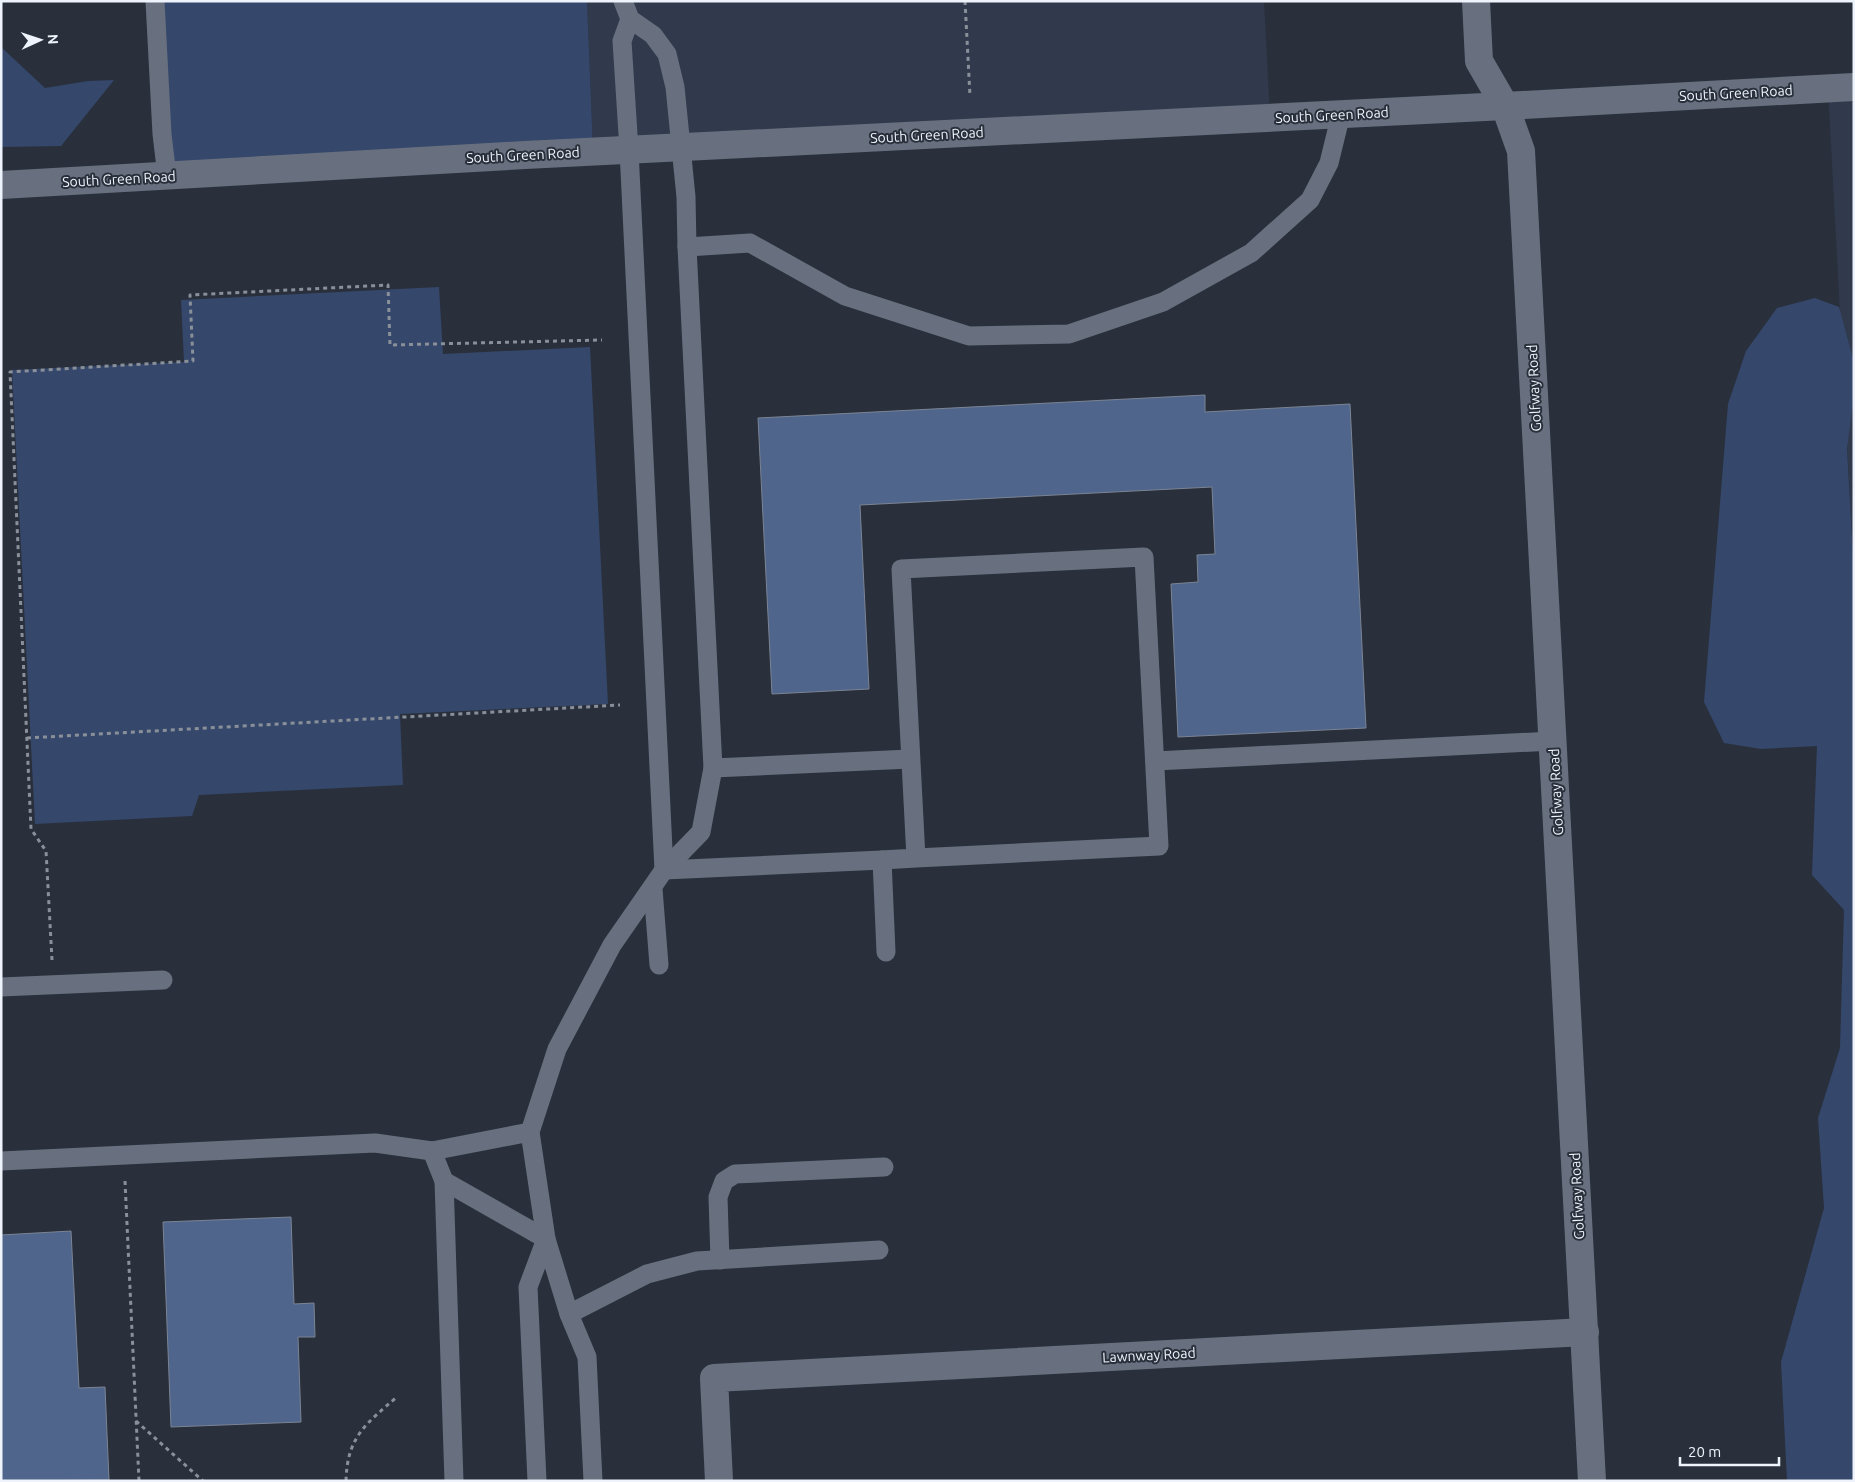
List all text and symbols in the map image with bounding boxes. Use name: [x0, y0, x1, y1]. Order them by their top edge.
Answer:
north arrow: [15, 15, 65, 65]
text: N: [45, 34, 61, 45]
street label: South Green Road: [1679, 82, 1793, 104]
street label: South Green Road: [1275, 104, 1389, 126]
street label: South Green Road: [870, 124, 984, 146]
street label: South Green Road: [466, 144, 580, 166]
street label: South Green Road: [62, 168, 176, 190]
street label: Golfway Road: [1524, 344, 1544, 432]
street label: Golfway Road: [1546, 748, 1566, 836]
street label: Golfway Road: [1567, 1152, 1587, 1240]
street label: Lawnway Road: [1102, 1345, 1196, 1365]
scale bar: [1680, 1434, 1779, 1466]
text: 20 m: [1688, 1443, 1721, 1460]

